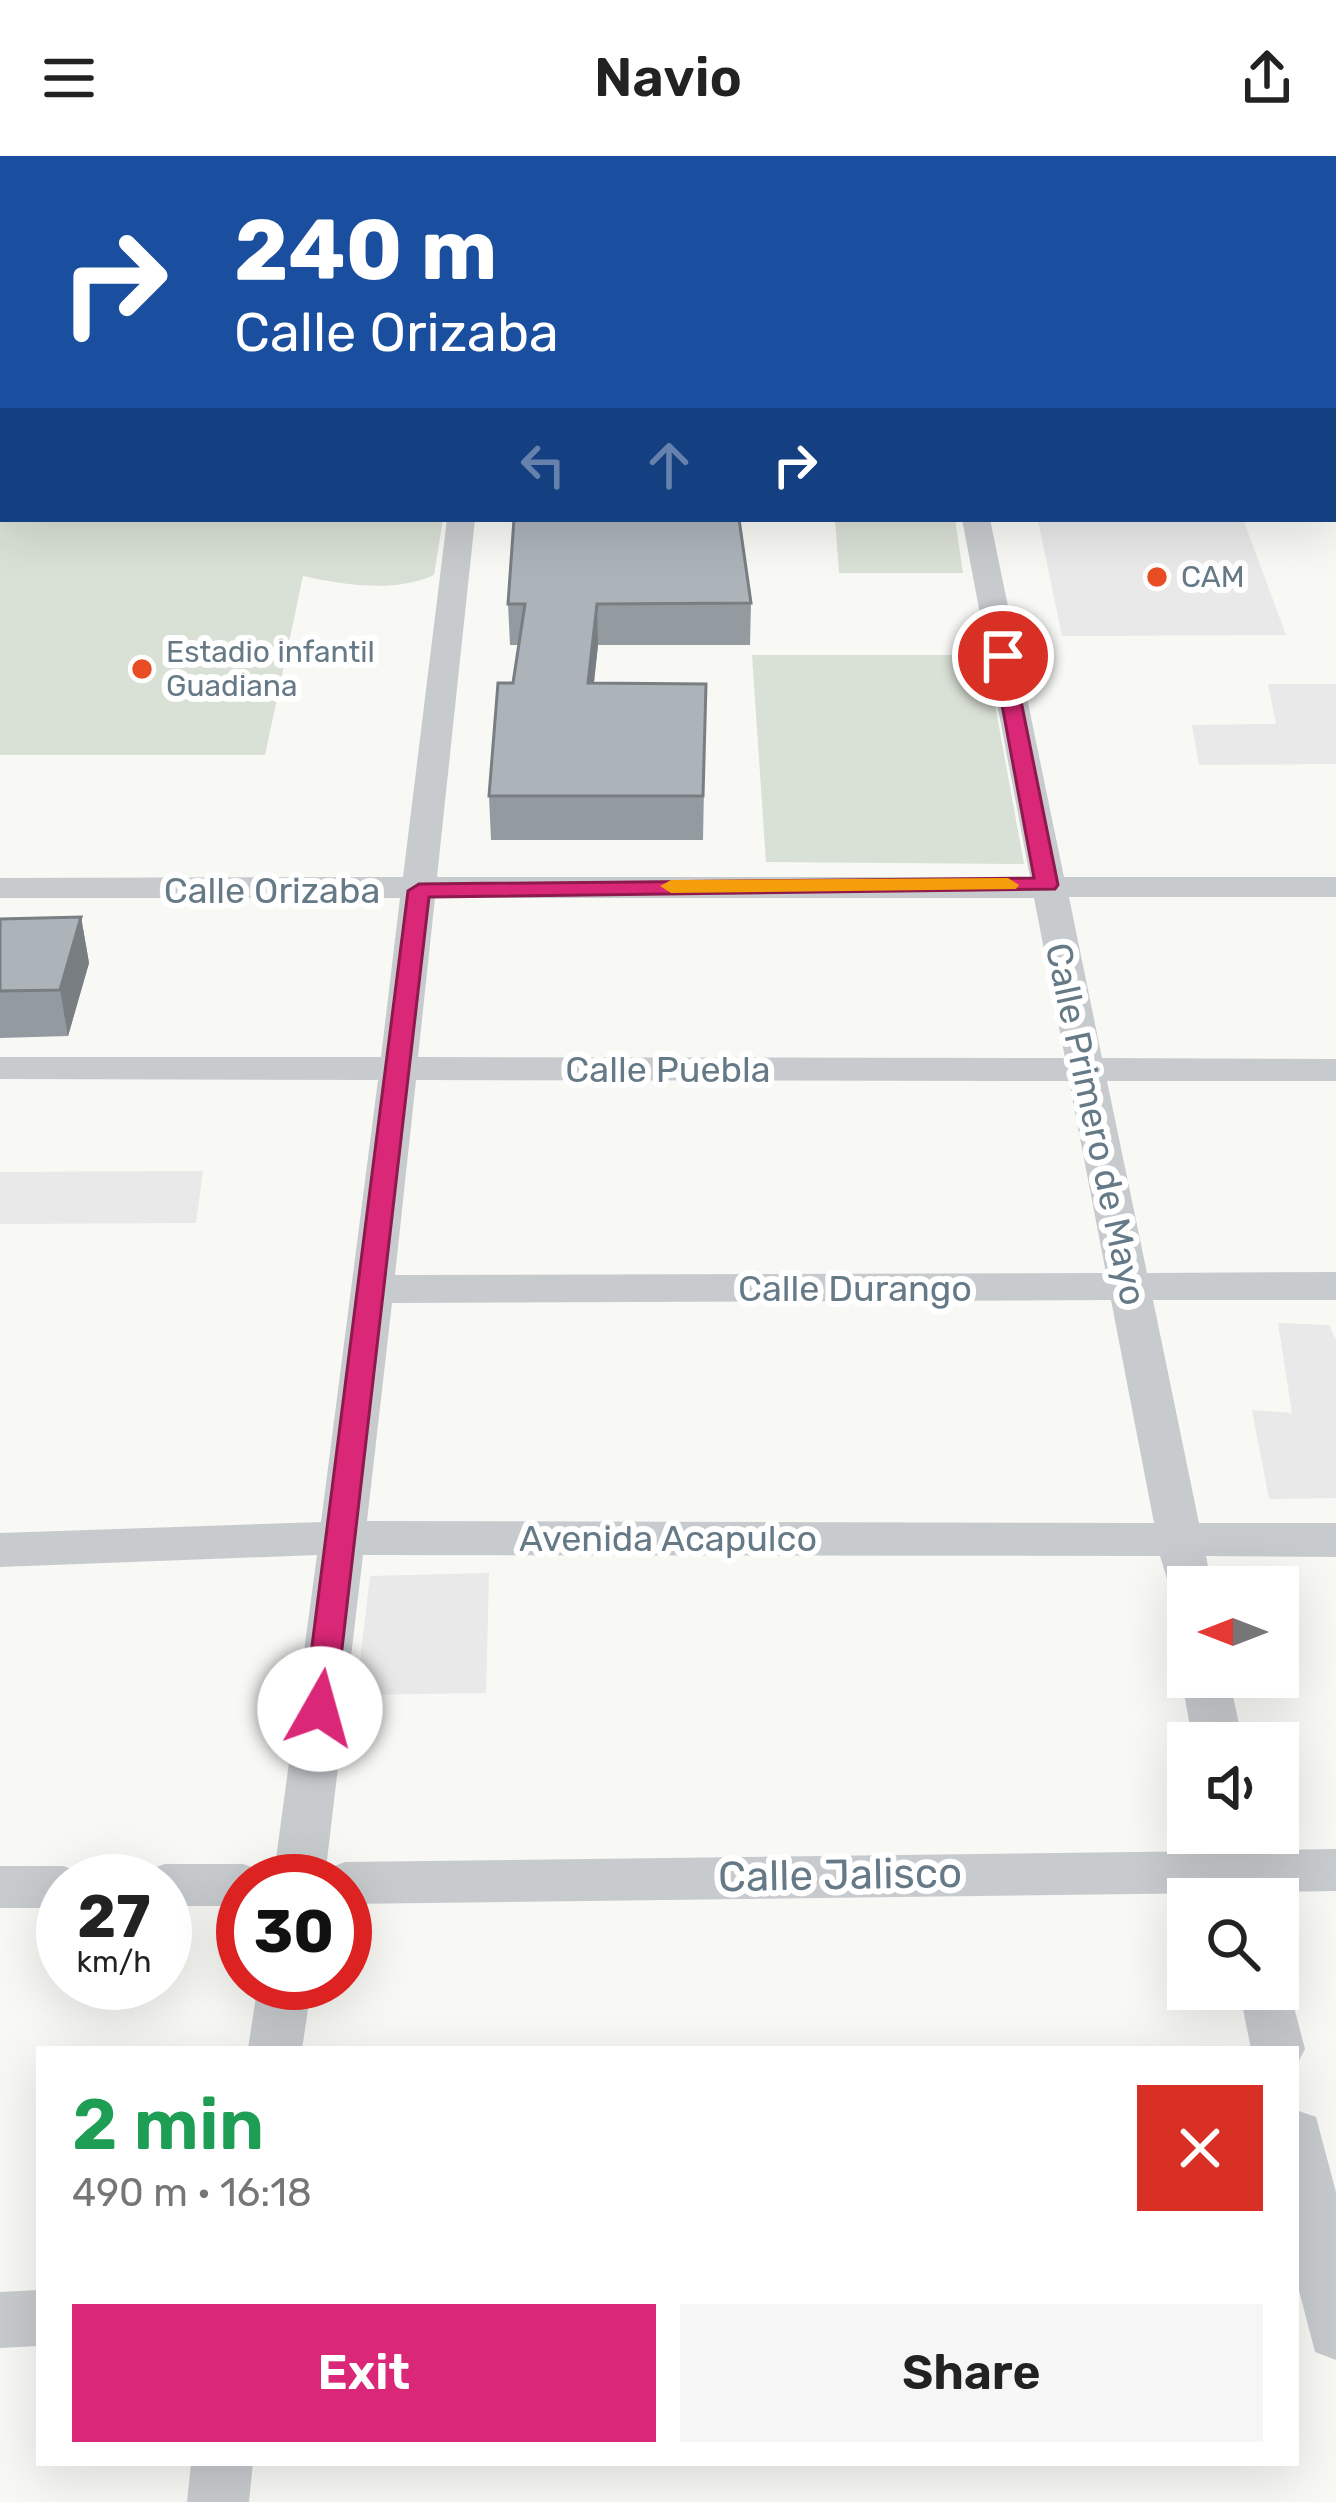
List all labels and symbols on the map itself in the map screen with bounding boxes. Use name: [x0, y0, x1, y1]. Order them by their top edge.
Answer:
place label: CAM: [1181, 559, 1245, 595]
marker: CAM: [1144, 564, 1170, 590]
pin: [952, 605, 1054, 707]
place label: Estadio infantil Guadiana: [166, 634, 375, 704]
marker: Estadio infantil Guadiana: [129, 656, 155, 682]
street label: Calle Orizaba: [164, 869, 380, 912]
street label: Calle Primero de Mayo: [1037, 939, 1155, 1309]
street label: Calle Puebla: [565, 1048, 771, 1091]
street label: Calle Durango: [738, 1267, 972, 1310]
street label: Avenida Acapulco: [519, 1517, 817, 1560]
north arrow: [1167, 1566, 1299, 1698]
position arrow: [257, 1646, 383, 1772]
street label: Calle Jalisco: [718, 1848, 962, 1902]
speed limit sign: 30: [216, 1854, 372, 2010]

